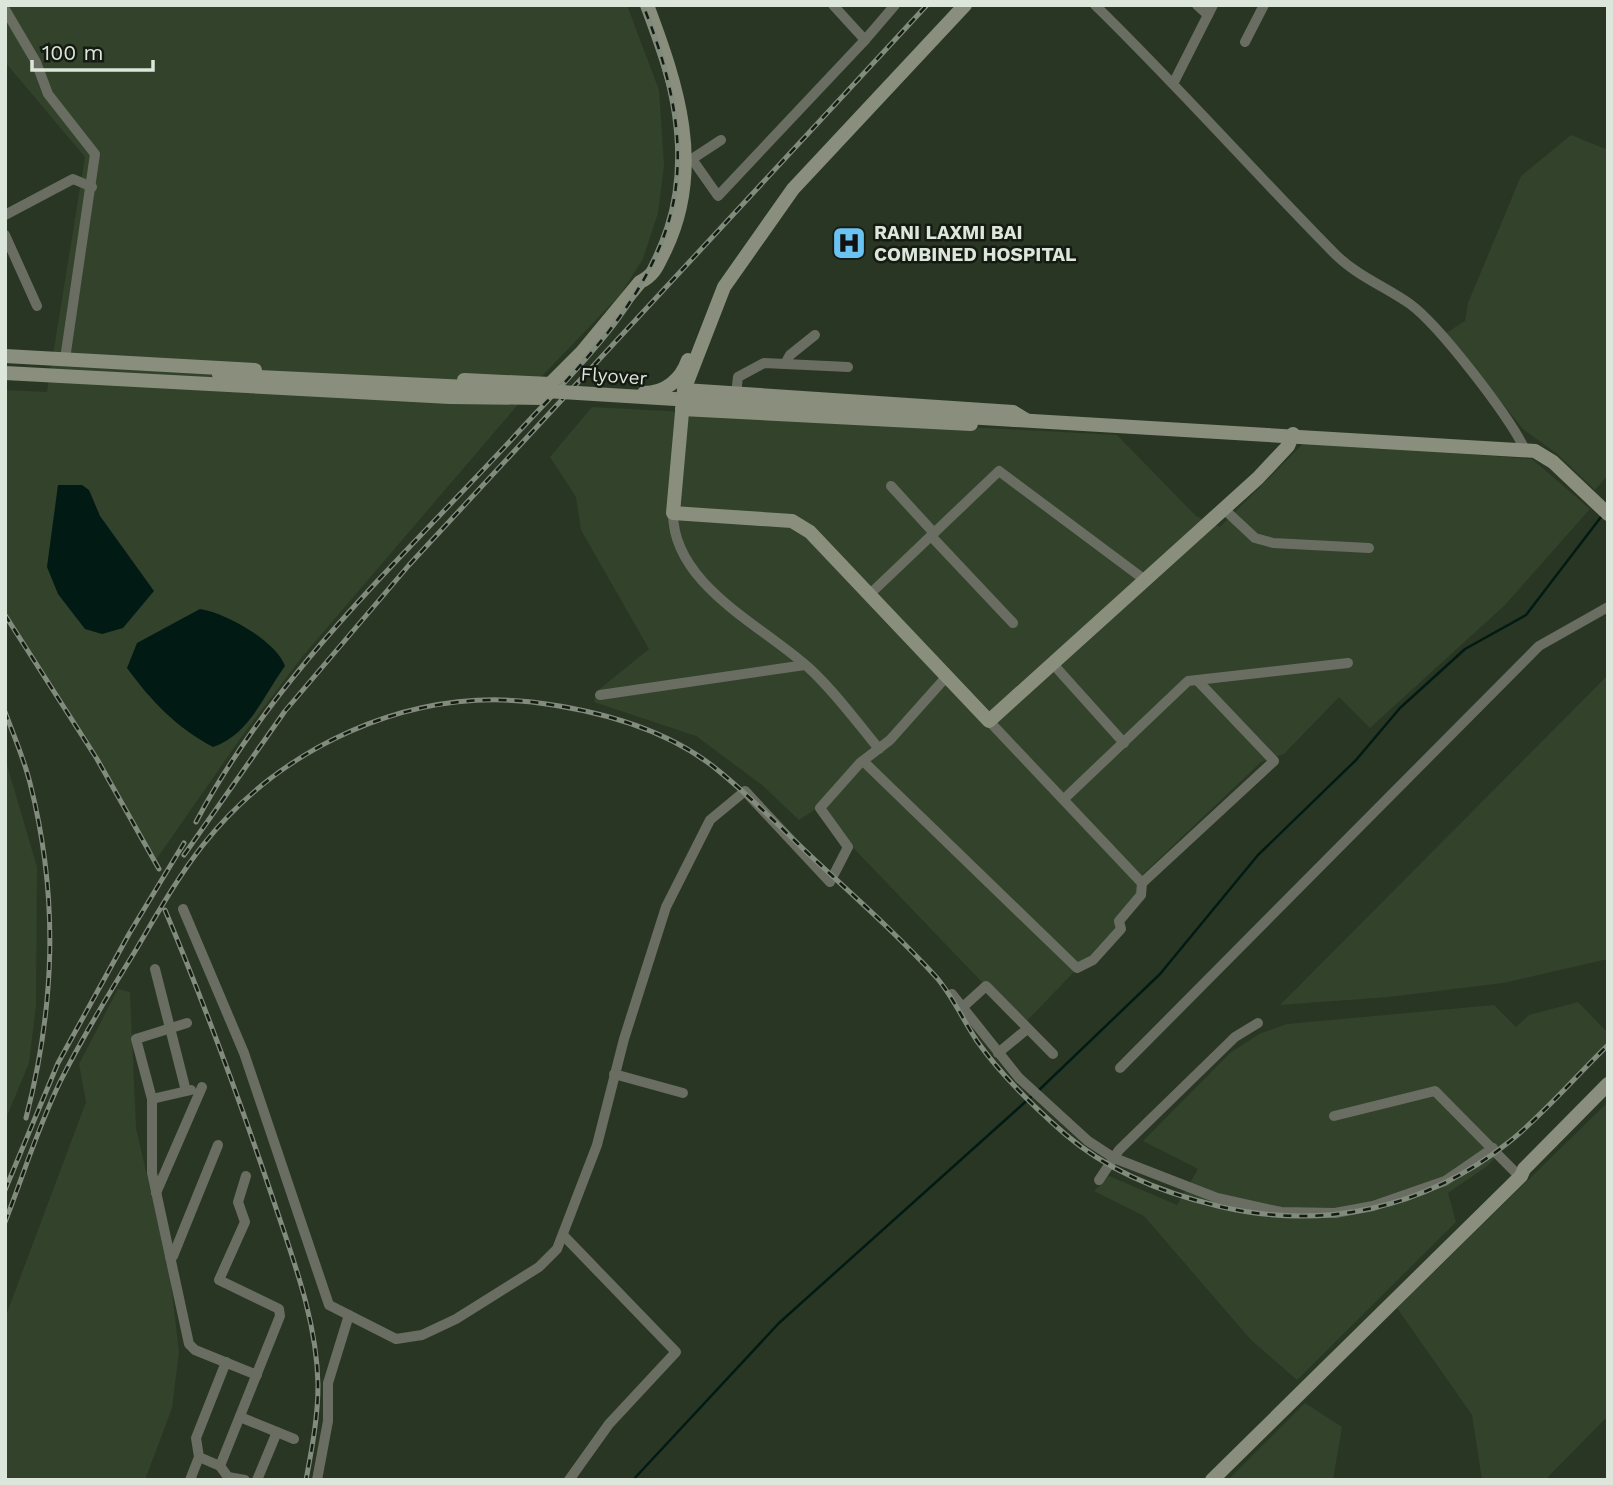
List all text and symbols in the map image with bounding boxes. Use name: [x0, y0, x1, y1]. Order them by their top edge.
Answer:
scale bar: [32, 28, 152, 72]
text: 100 m: [42, 40, 104, 65]
place label: RANI LAXMI BAI COMBINED HOSPITAL: [874, 221, 1077, 266]
hospital icon: RANI LAXMI BAI COMBINED HOSPITAL: [830, 224, 868, 262]
street label: Flyover: [580, 362, 648, 390]

